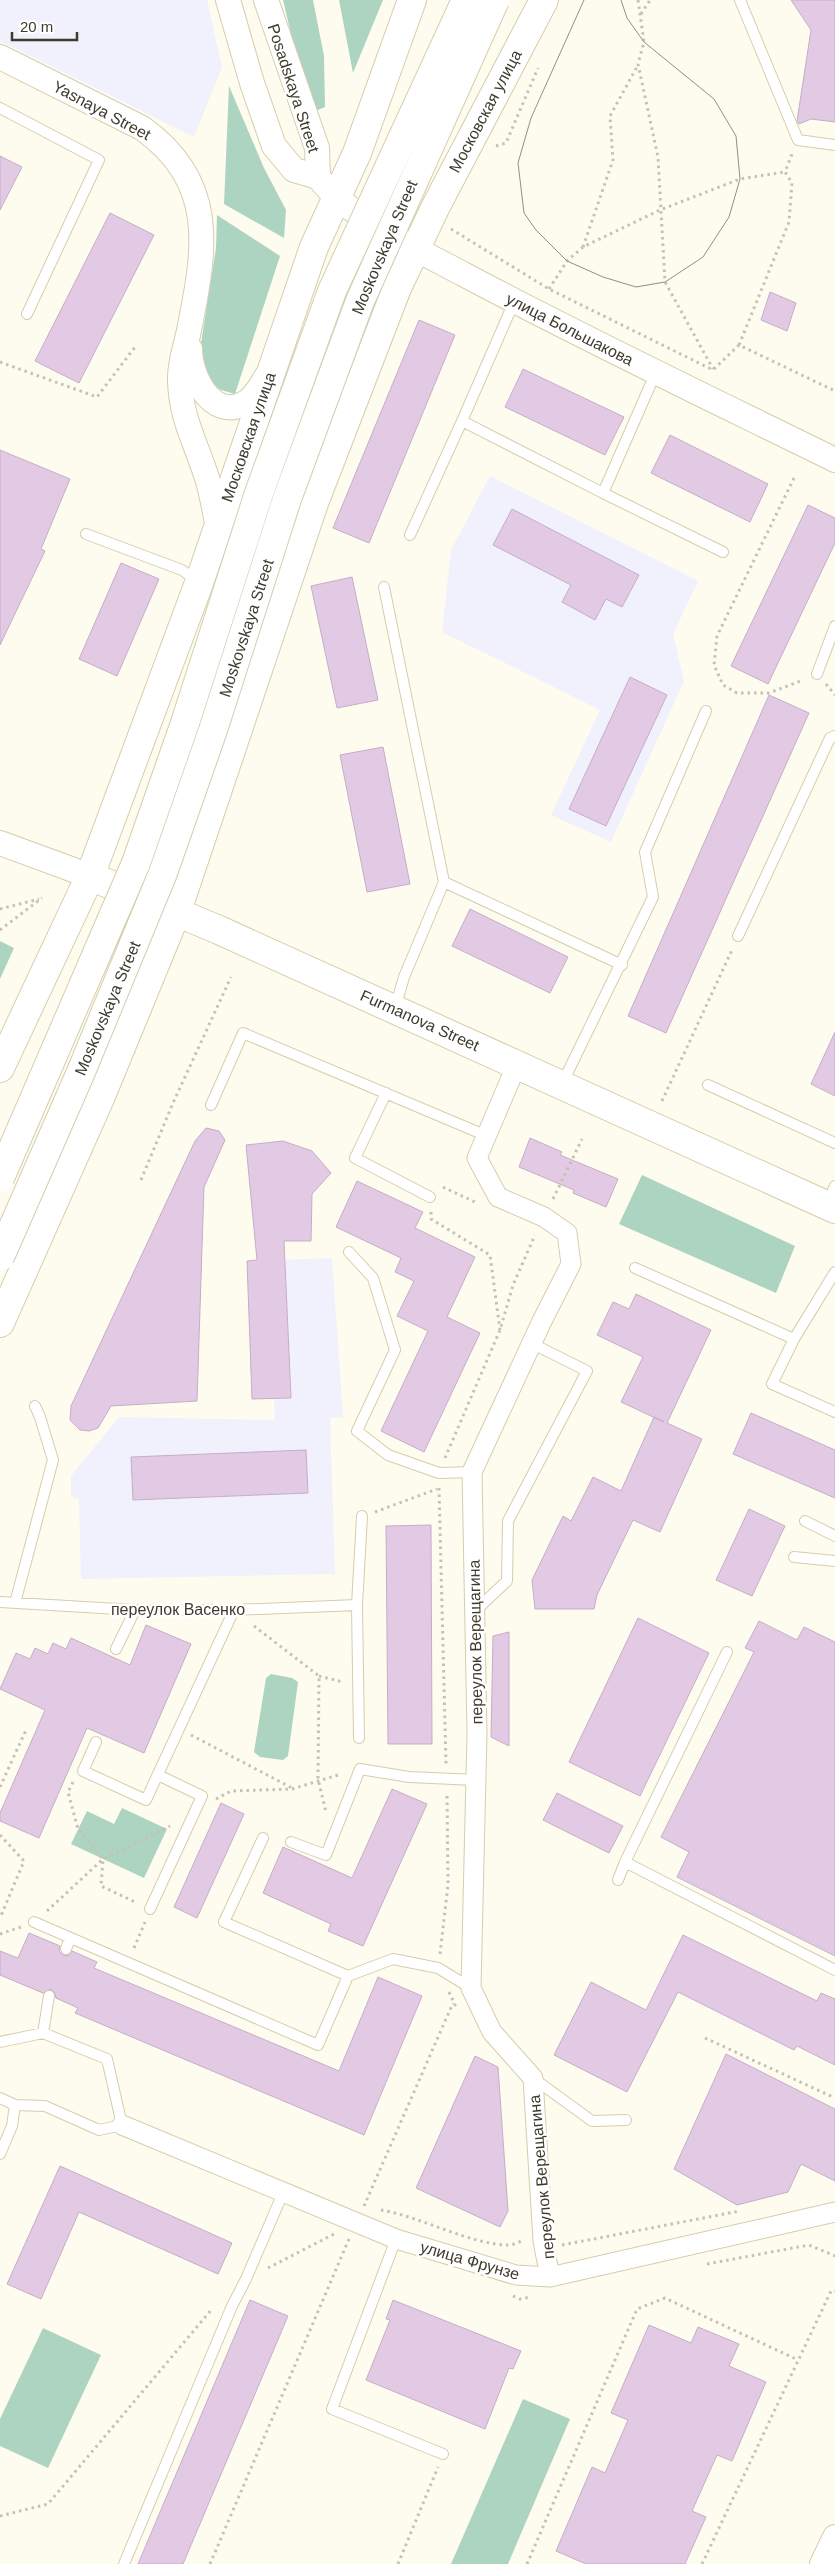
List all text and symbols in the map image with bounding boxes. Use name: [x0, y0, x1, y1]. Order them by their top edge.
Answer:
scale bar: [12, 10, 78, 42]
text: 20 m: [20, 18, 53, 35]
street label: Posadskaya Street: [265, 22, 323, 155]
street label: Московская улица: [446, 47, 525, 175]
street label: Yasnaya Street: [50, 78, 154, 144]
street label: Moskovskaya Street: [348, 177, 421, 317]
street label: улица Большакова: [503, 290, 636, 369]
street label: Московская улица: [218, 370, 279, 504]
street label: Moskovskaya Street: [216, 557, 277, 699]
street label: Moskovskaya Street: [71, 938, 144, 1078]
street label: Furmanova Street: [358, 987, 482, 1054]
street label: переулок Верещагина: [466, 1559, 485, 1724]
street label: переулок Васенко: [111, 1601, 245, 1618]
street label: переулок Верещагина: [526, 2094, 557, 2260]
street label: улица Фрунзе: [418, 2238, 521, 2283]

